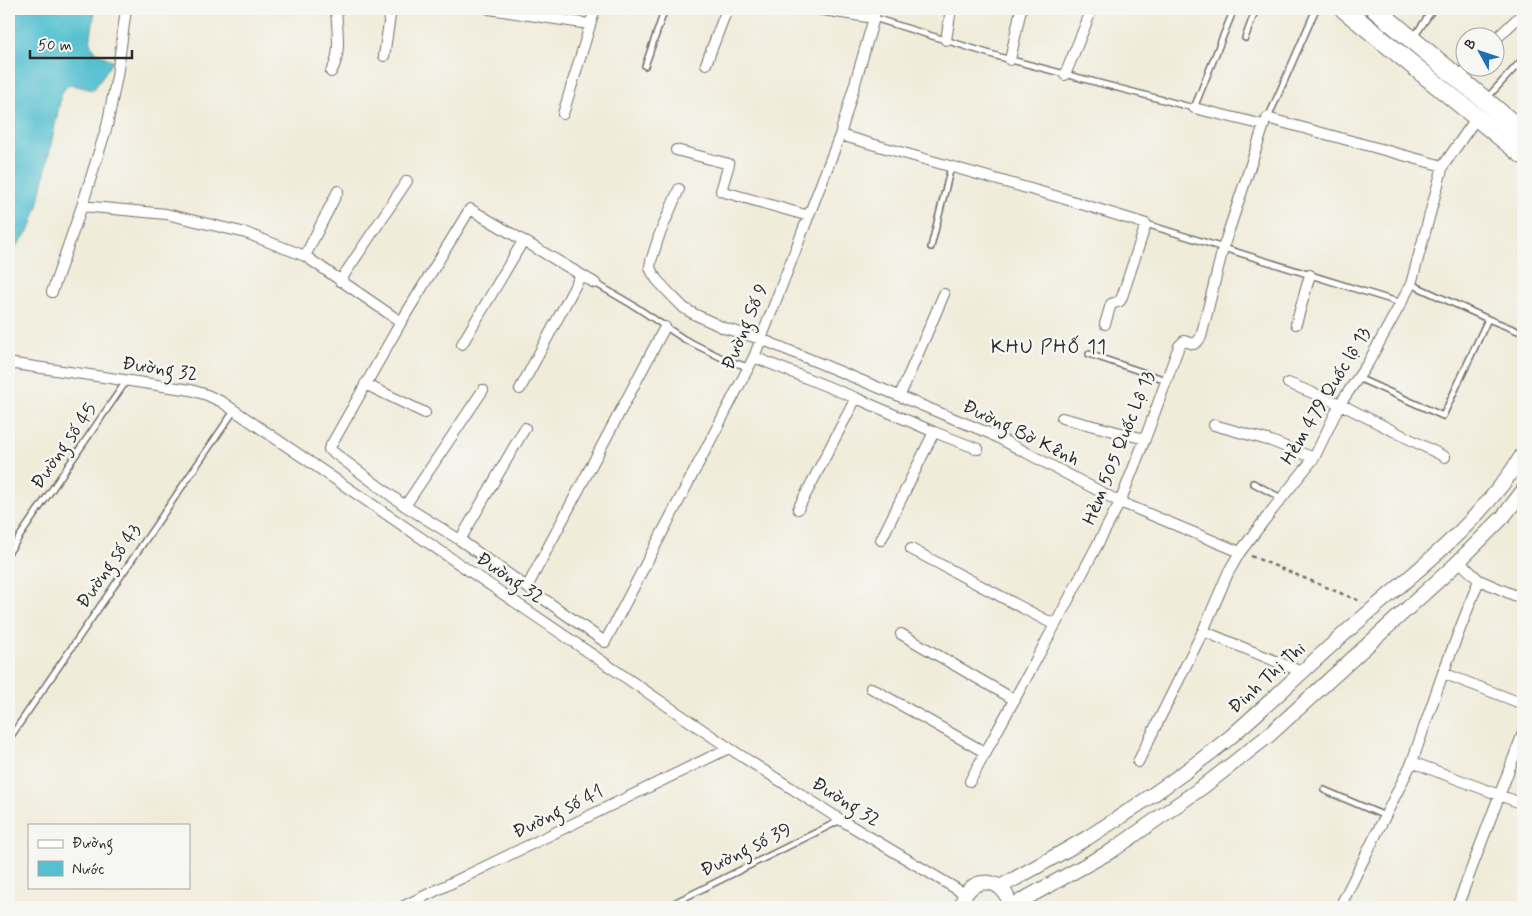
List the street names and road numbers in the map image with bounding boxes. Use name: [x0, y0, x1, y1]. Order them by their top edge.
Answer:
street label: Đường Số 9: [716, 280, 777, 375]
street label: Hẻm 479 Quốc lộ 13: [1275, 323, 1377, 469]
street label: Đường 32: [120, 351, 200, 390]
street label: Hẻm 505 Quốc Lộ 13: [1077, 367, 1161, 529]
street label: Đường Bờ Kênh: [957, 394, 1084, 475]
street label: Đường số 45: [25, 398, 105, 496]
street label: Đường số 43: [71, 519, 150, 615]
street label: Đường 32: [470, 546, 549, 612]
street label: Đinh Thị Thi: [1223, 637, 1311, 719]
street label: Đường 32: [806, 771, 885, 835]
street label: Đường số 41: [509, 779, 609, 847]
street label: Đường số 39: [696, 817, 797, 886]

